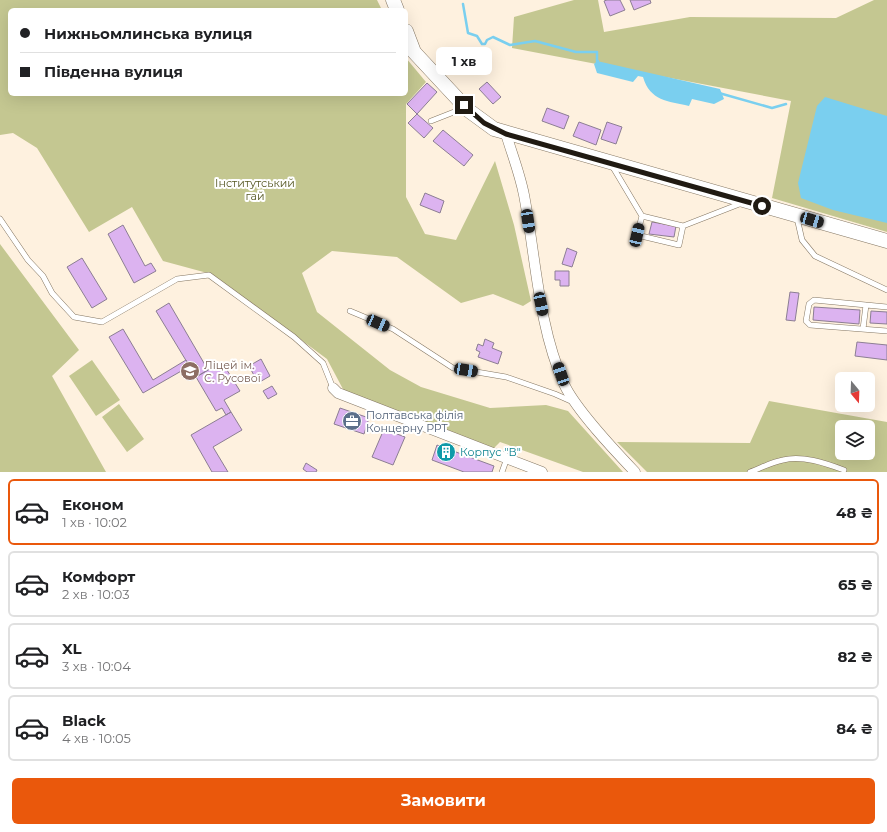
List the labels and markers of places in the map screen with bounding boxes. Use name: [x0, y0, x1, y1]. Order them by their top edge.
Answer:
place label: Ліцей ім. С. Русової: [204, 358, 261, 385]
school or university icon: Ліцей ім. С. Русової: [179, 360, 201, 382]
place label: Полтавська філія Концерну РРТ: [366, 408, 464, 435]
office icon: Полтавська філія Концерну РРТ: [341, 410, 363, 432]
building icon: Корпус "В": [435, 441, 457, 463]
place label: Корпус "В": [460, 445, 521, 459]

